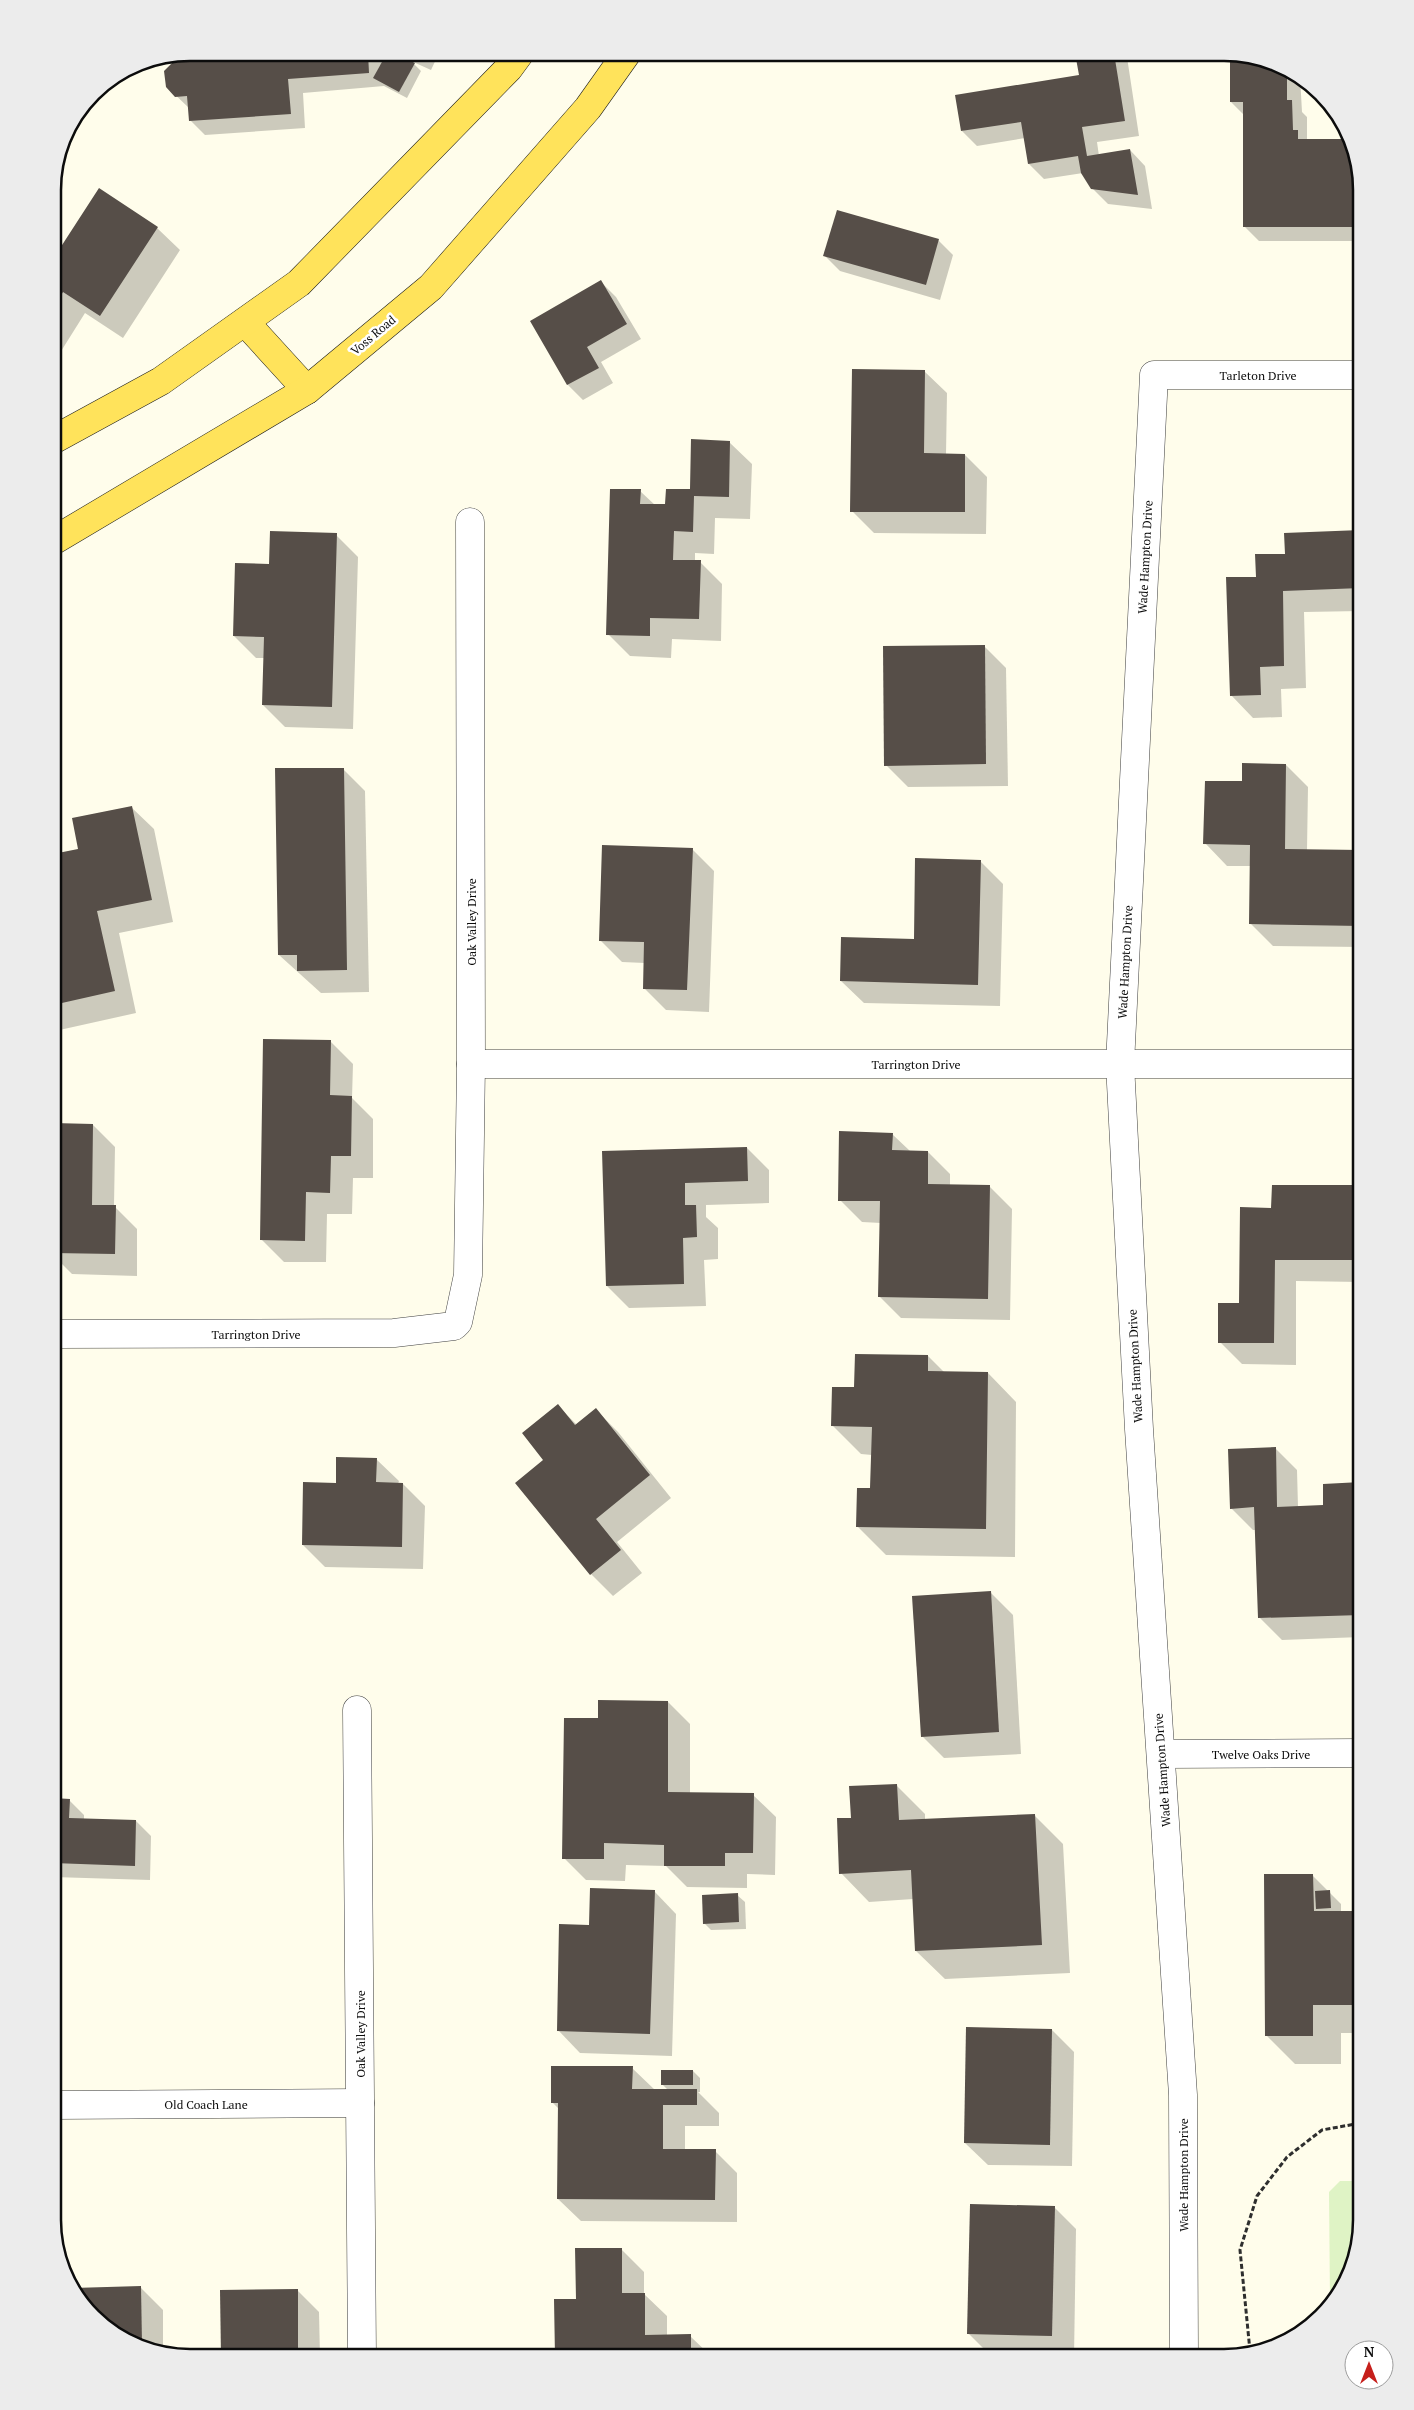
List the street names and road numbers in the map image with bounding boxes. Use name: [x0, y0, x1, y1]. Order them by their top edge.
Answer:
street label: Voss Road: [348, 312, 399, 358]
street label: Tarleton Drive: [1219, 368, 1297, 383]
street label: Wade Hampton Drive: [1135, 500, 1155, 614]
street label: Oak Valley Drive: [464, 878, 479, 966]
street label: Wade Hampton Drive: [1115, 905, 1135, 1019]
street label: Tarrington Drive: [871, 1057, 961, 1072]
street label: Wade Hampton Drive: [1125, 1309, 1145, 1423]
street label: Tarrington Drive: [211, 1327, 301, 1342]
street label: Wade Hampton Drive: [1151, 1713, 1173, 1827]
street label: Twelve Oaks Drive: [1212, 1747, 1310, 1762]
street label: Oak Valley Drive: [353, 1990, 368, 2078]
street label: Old Coach Lane: [164, 2097, 248, 2112]
street label: Wade Hampton Drive: [1176, 2118, 1191, 2232]

